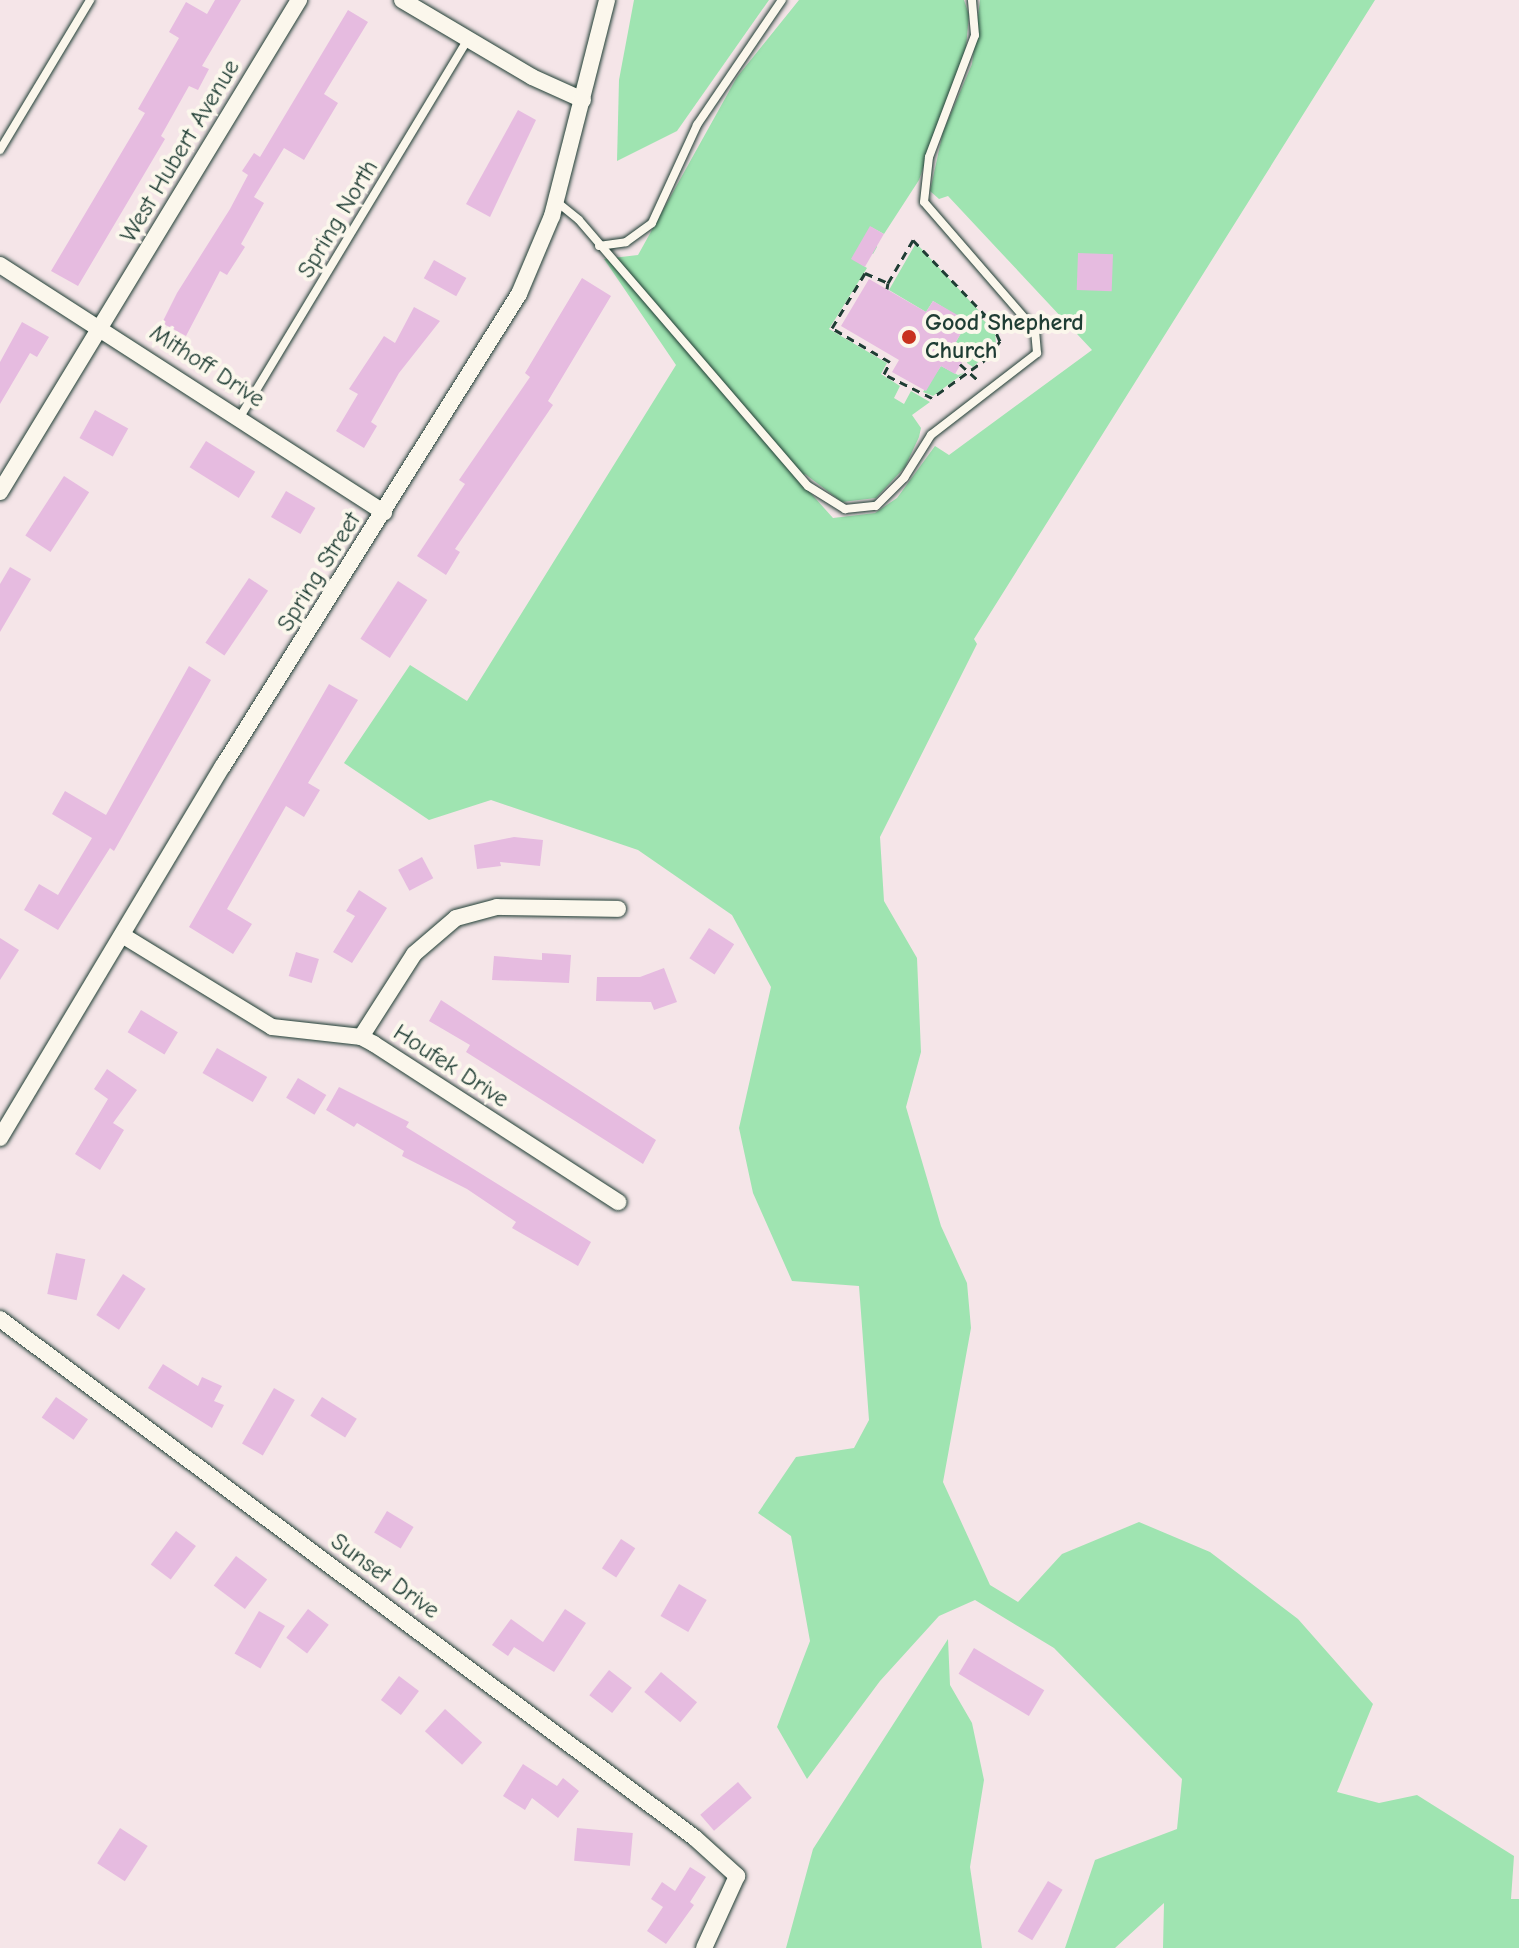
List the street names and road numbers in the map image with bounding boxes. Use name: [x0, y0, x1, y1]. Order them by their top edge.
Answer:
street label: West Hubert Avenue: [114, 54, 246, 248]
street label: Spring North: [291, 155, 385, 283]
street label: Mithoff Drive: [144, 318, 270, 414]
street label: Spring Street: [271, 507, 367, 637]
street label: Houfek Drive: [388, 1018, 514, 1114]
street label: Sunset Drive: [325, 1527, 445, 1625]

